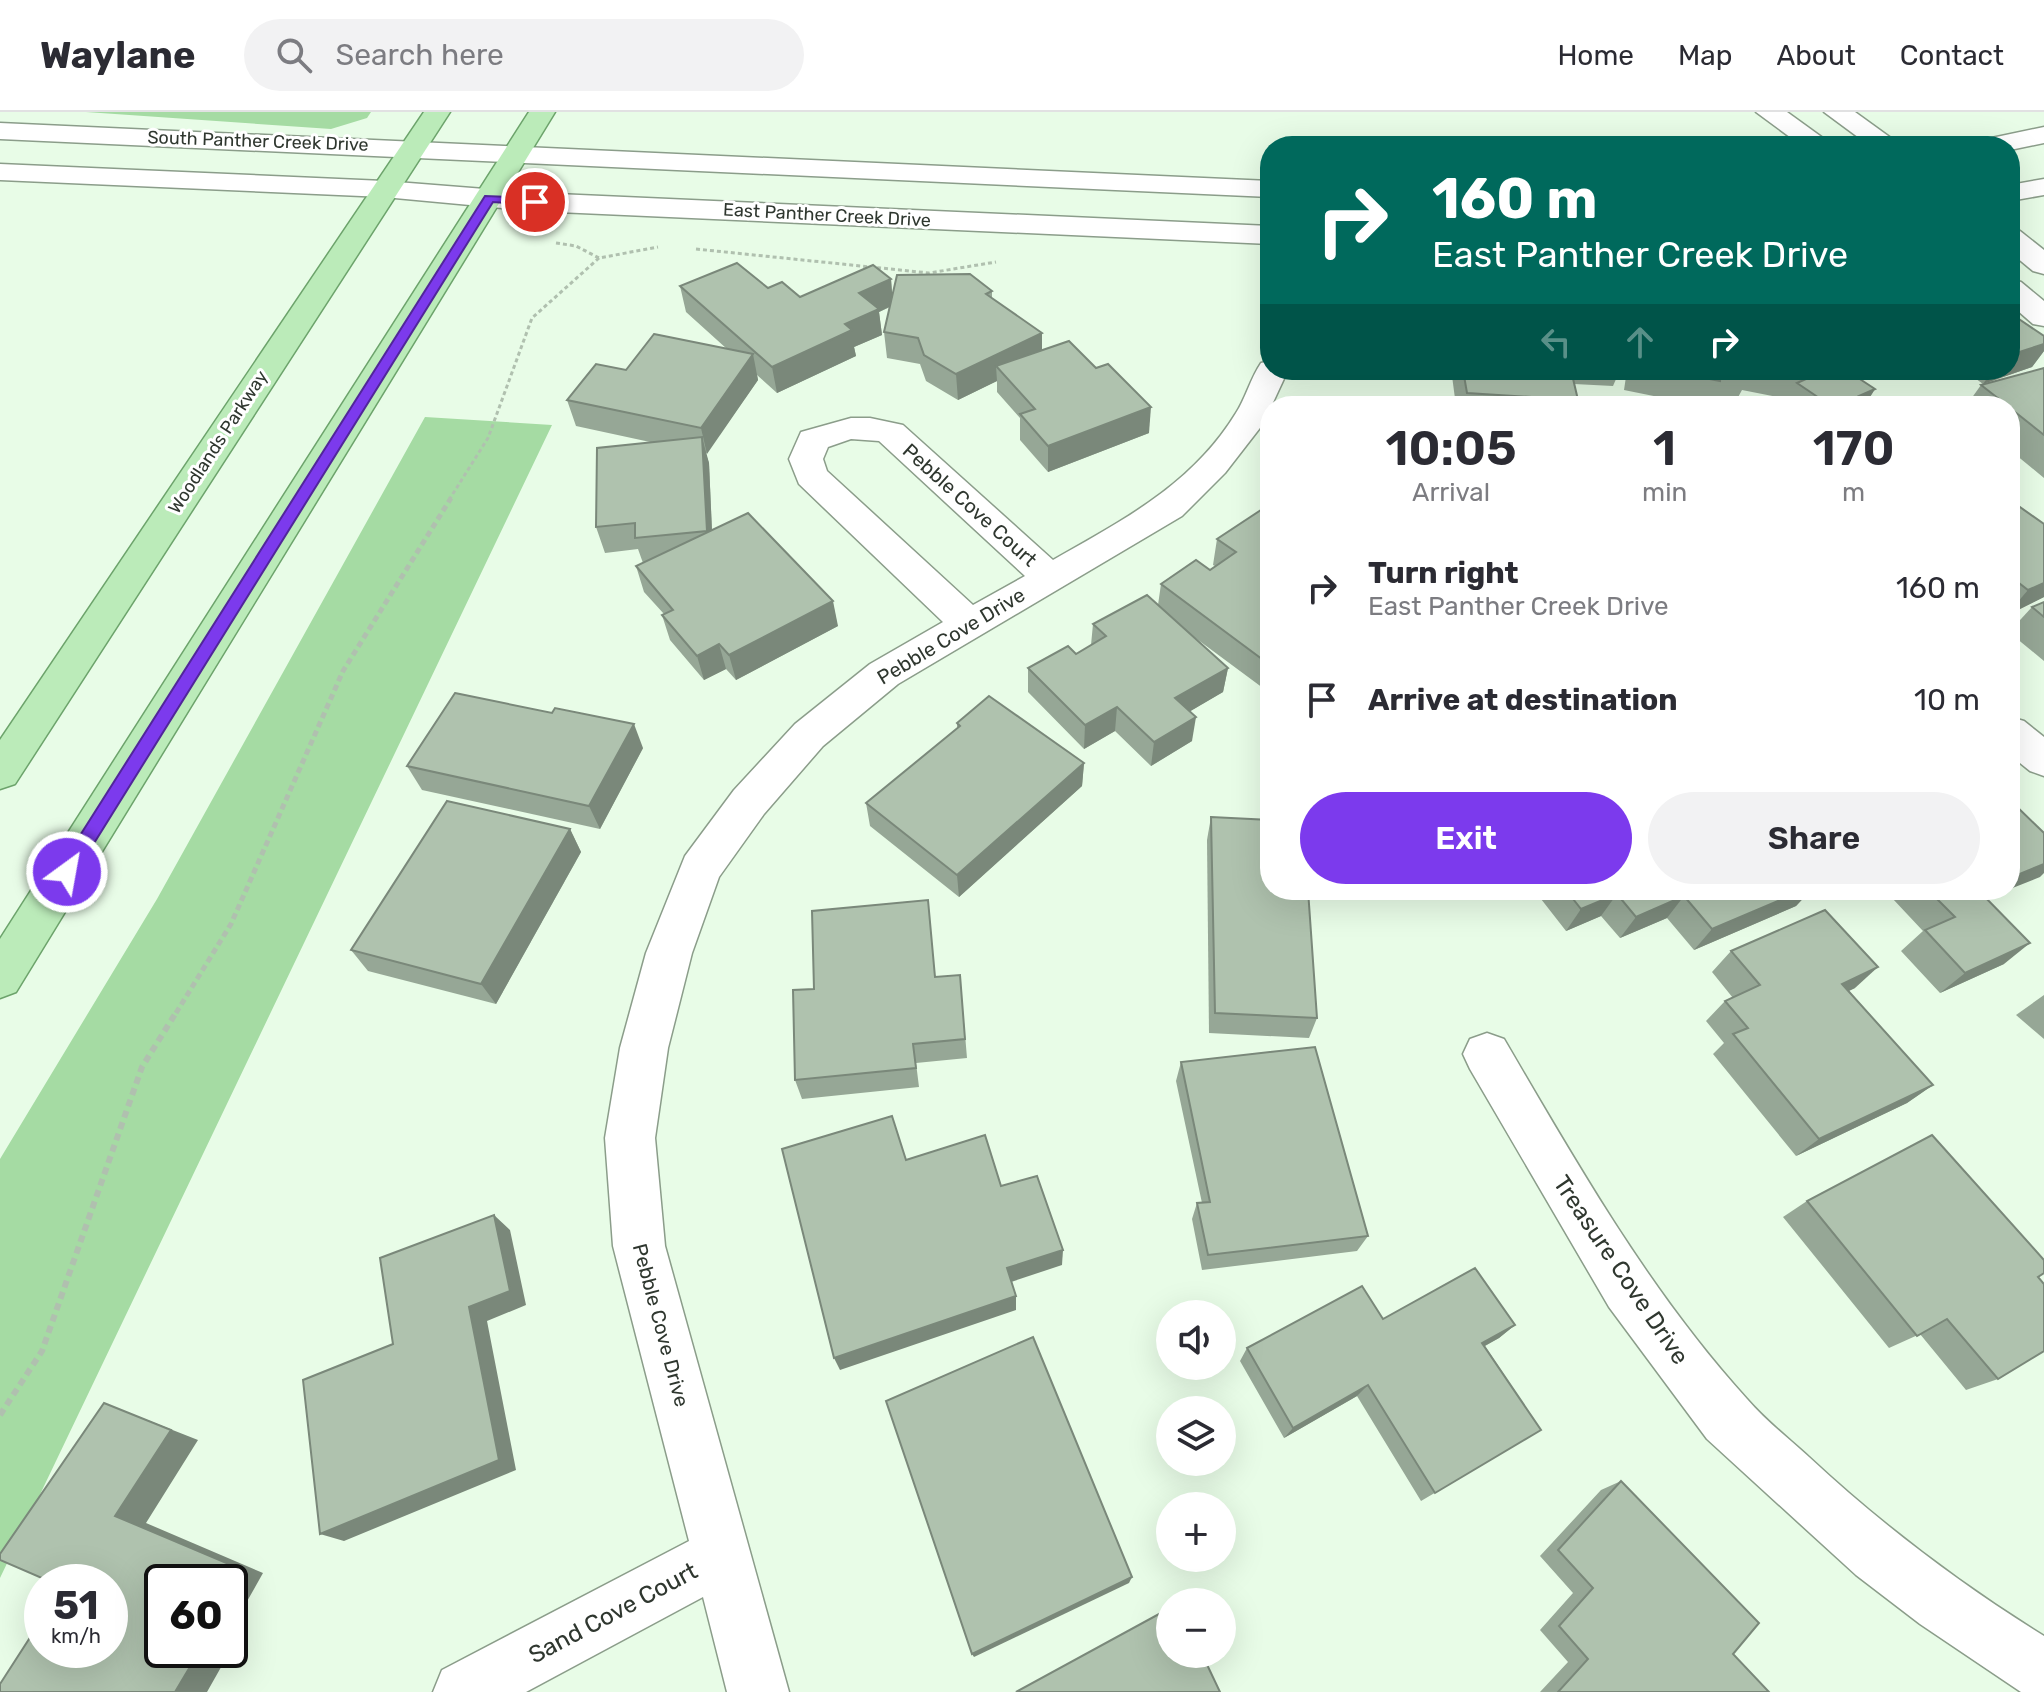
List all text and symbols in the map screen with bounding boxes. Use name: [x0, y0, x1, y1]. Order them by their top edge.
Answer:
search box: [244, 19, 804, 91]
text: Waylane: [40, 32, 196, 78]
icon: search: [272, 33, 316, 77]
text: Search here: [336, 37, 504, 73]
text: Home: [1557, 39, 1634, 72]
text: Map: [1678, 39, 1732, 72]
text: About: [1776, 39, 1856, 72]
text: Contact: [1900, 39, 2004, 72]
street label: South Panther Creek Drive: [147, 126, 369, 156]
text: 160 m: [1432, 166, 1598, 232]
pin: [501, 168, 569, 236]
icon: right: [1300, 168, 1404, 272]
icon: arrive: [513, 180, 557, 224]
street label: East Panther Creek Drive: [723, 199, 931, 231]
text: East Panther Creek Drive: [1432, 233, 1848, 276]
icon: left: [1534, 320, 1578, 364]
icon: ahead: [1618, 320, 1662, 364]
icon: right: [1702, 320, 1746, 364]
street label: Woodlands Parkway: [164, 366, 273, 518]
text: 10:05: [1385, 420, 1517, 477]
text: 1: [1653, 420, 1676, 477]
text: 170: [1813, 420, 1895, 477]
street label: Pebble Cove Court: [898, 438, 1042, 572]
text: Arrival: [1412, 477, 1490, 508]
text: min: [1642, 477, 1687, 508]
text: m: [1842, 477, 1865, 508]
text: Turn right: [1368, 555, 1519, 591]
icon: right: [1300, 566, 1344, 610]
text: 160 m: [1896, 570, 1980, 606]
street label: Pebble Cove Drive: [873, 582, 1029, 690]
text: East Panther Creek Drive: [1368, 591, 1669, 622]
icon: arrive: [1300, 678, 1344, 722]
text: Arrive at destination: [1368, 682, 1678, 718]
text: 10 m: [1914, 682, 1980, 718]
button: Exit: [1300, 792, 1632, 884]
button: Share: [1648, 792, 1980, 884]
position arrow: [25, 830, 109, 914]
street label: Treasure Cove Drive: [1547, 1170, 1695, 1370]
street label: Pebble Cove Drive: [628, 1241, 694, 1409]
map controls: [1156, 1300, 1236, 1668]
button: sound: [1156, 1300, 1236, 1380]
button: layers: [1156, 1396, 1236, 1476]
button: +: [1156, 1492, 1236, 1572]
street label: Sand Cove Court: [524, 1557, 702, 1669]
speed limit sign: 60: [144, 1564, 248, 1668]
text: 51: [53, 1582, 99, 1629]
button: −: [1156, 1588, 1236, 1668]
text: km/h: [51, 1624, 101, 1648]

